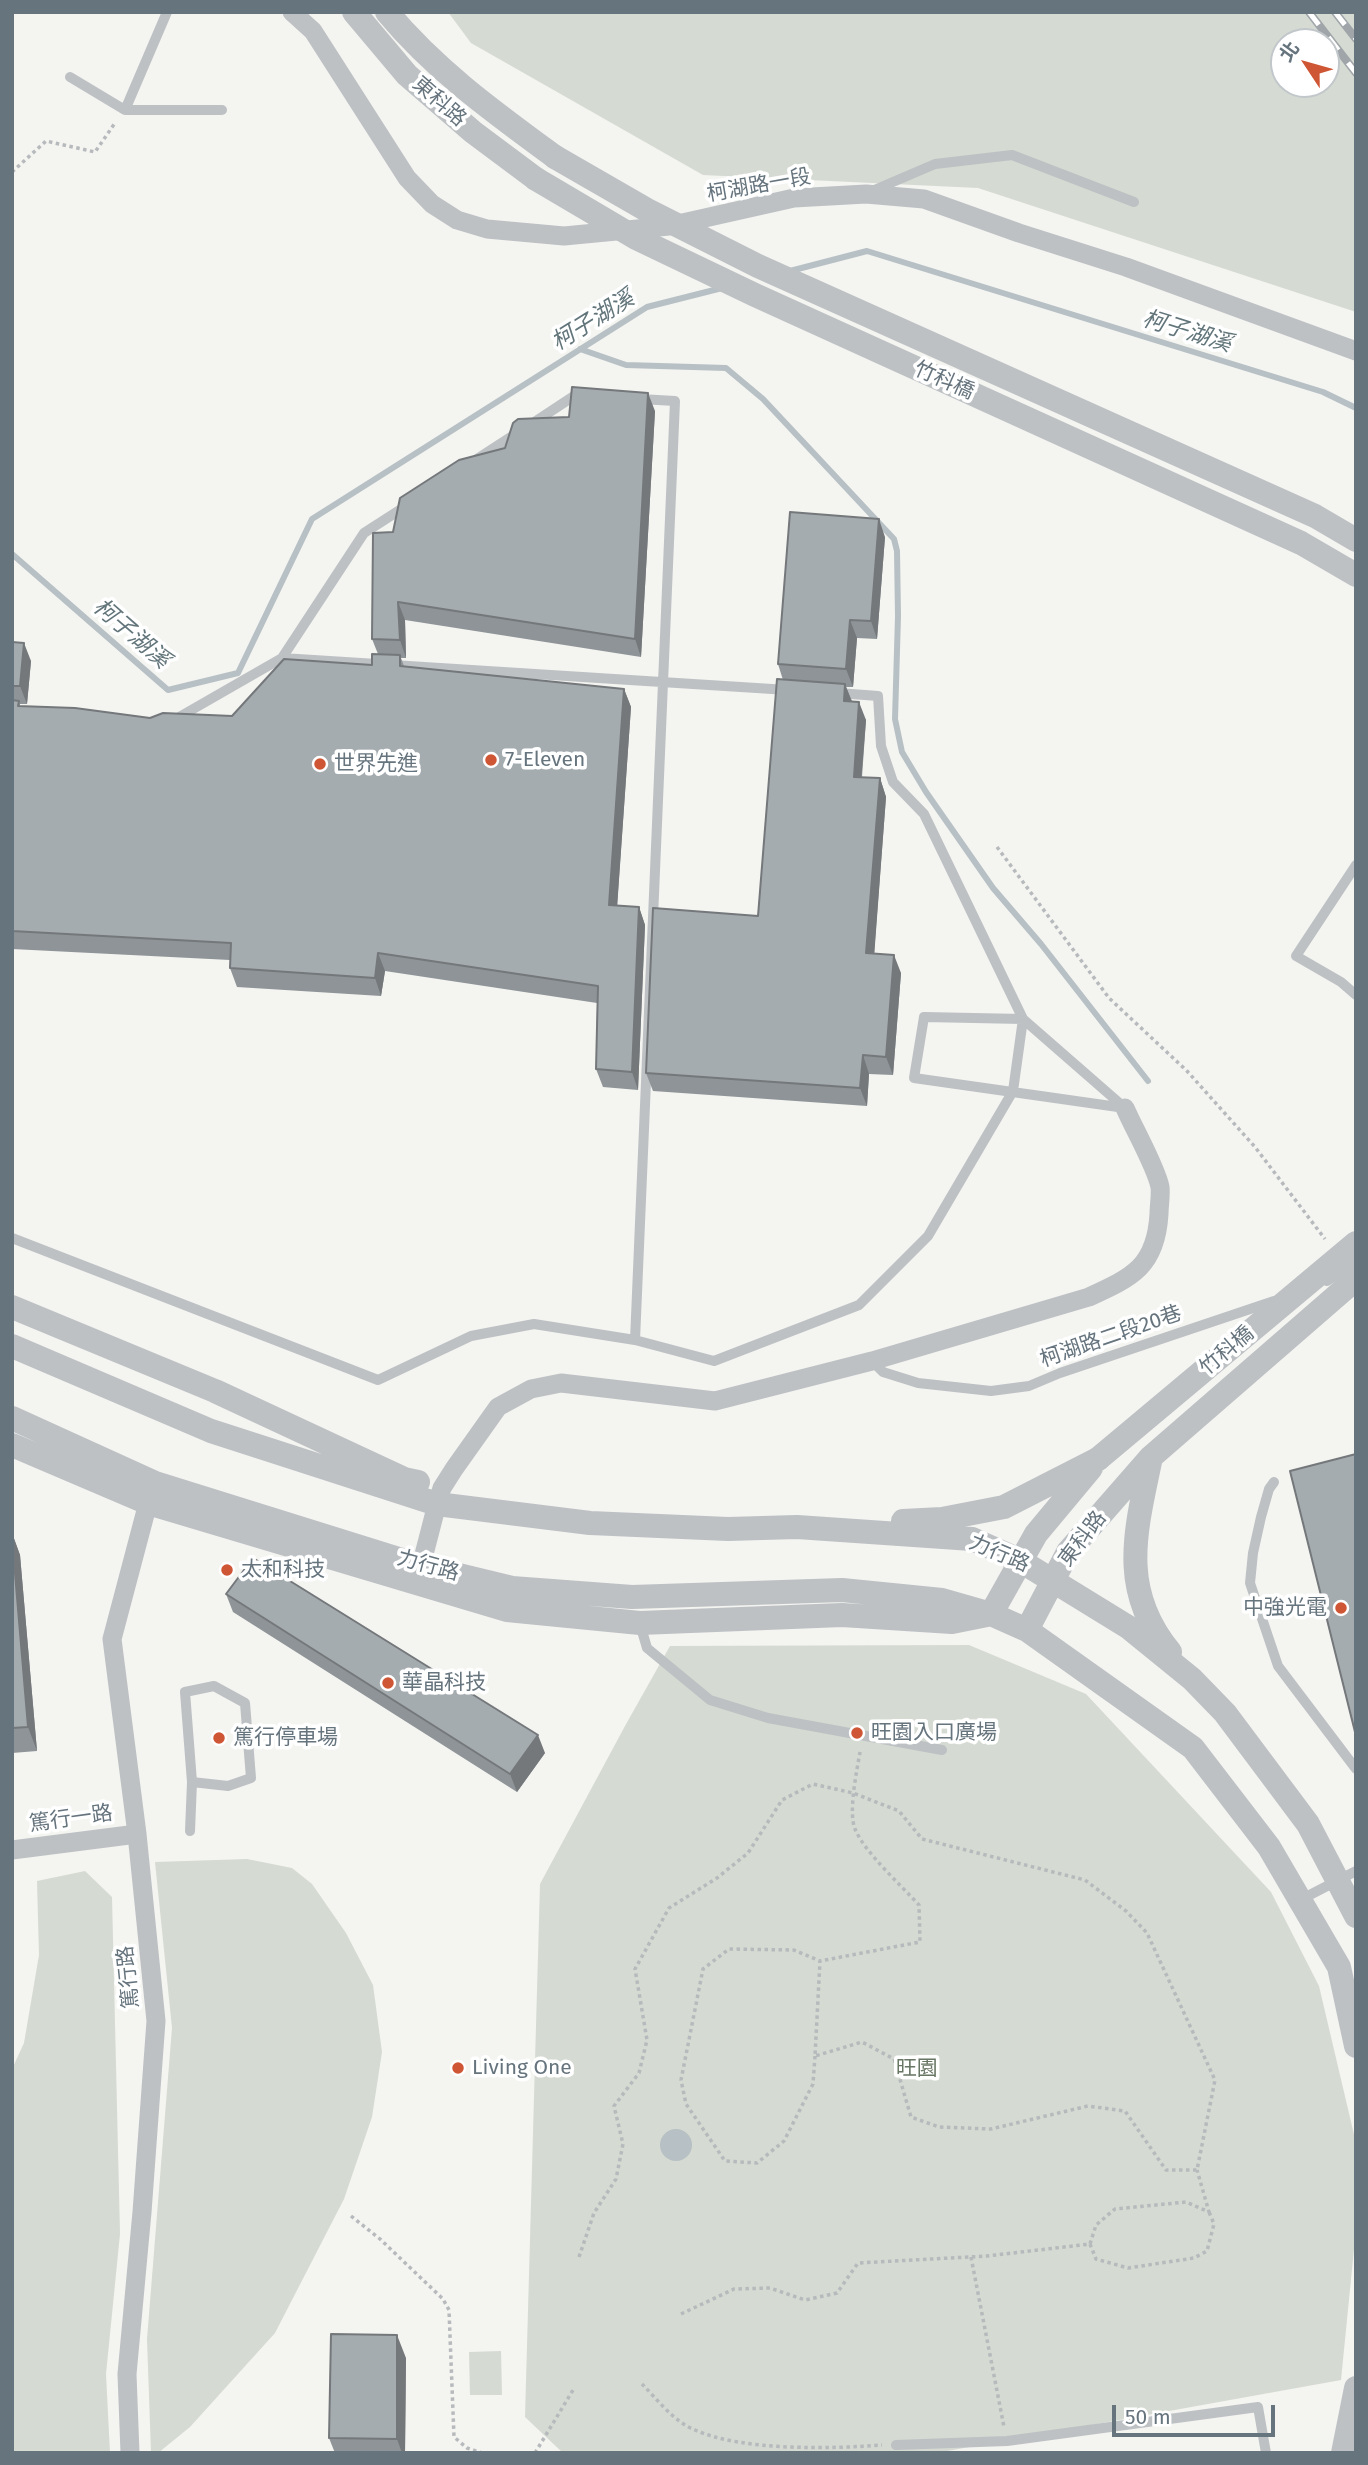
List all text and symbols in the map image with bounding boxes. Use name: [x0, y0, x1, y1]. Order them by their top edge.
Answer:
north arrow: [1270, 28, 1340, 98]
text: 北: [1274, 37, 1304, 66]
street label: 東科路: [407, 72, 471, 132]
street label: 柯湖路一段: [705, 164, 813, 208]
water label: 柯子湖溪: [547, 285, 639, 357]
water label: 柯子湖溪: [1139, 305, 1235, 359]
street label: 竹科橋: [910, 357, 978, 405]
water label: 柯子湖溪: [87, 593, 175, 675]
place label: 7-Eleven: [505, 747, 585, 773]
place label: 世界先進: [334, 751, 418, 777]
marker: 7-Eleven: [483, 752, 499, 768]
marker: 世界先進: [312, 756, 328, 772]
street label: 柯湖路二段20巷: [1037, 1301, 1185, 1373]
street label: 竹科橋: [1195, 1321, 1259, 1381]
street label: 東科路: [1054, 1506, 1112, 1572]
street label: 力行路: [965, 1530, 1033, 1578]
street label: 力行路: [394, 1546, 462, 1586]
place label: 太和科技: [241, 1557, 325, 1583]
marker: 太和科技: [219, 1562, 235, 1578]
place label: 中強光電: [1243, 1595, 1327, 1621]
marker: 中強光電: [1333, 1600, 1349, 1616]
place label: 華晶科技: [402, 1670, 486, 1696]
marker: 華晶科技: [380, 1675, 396, 1691]
place label: 旺園入口廣場: [871, 1720, 997, 1746]
place label: 篤行停車場: [233, 1725, 338, 1751]
marker: 旺園入口廣場: [849, 1725, 865, 1741]
marker: 篤行停車場: [211, 1730, 227, 1746]
street label: 篤行一路: [28, 1801, 114, 1837]
street label: 篤行路: [113, 1944, 145, 2010]
place label: Living One: [472, 2055, 572, 2081]
park label: 旺園: [896, 2056, 938, 2082]
marker: Living One: [450, 2060, 466, 2076]
scale bar: [1116, 2392, 1279, 2436]
text: 50 m: [1125, 2404, 1171, 2430]

